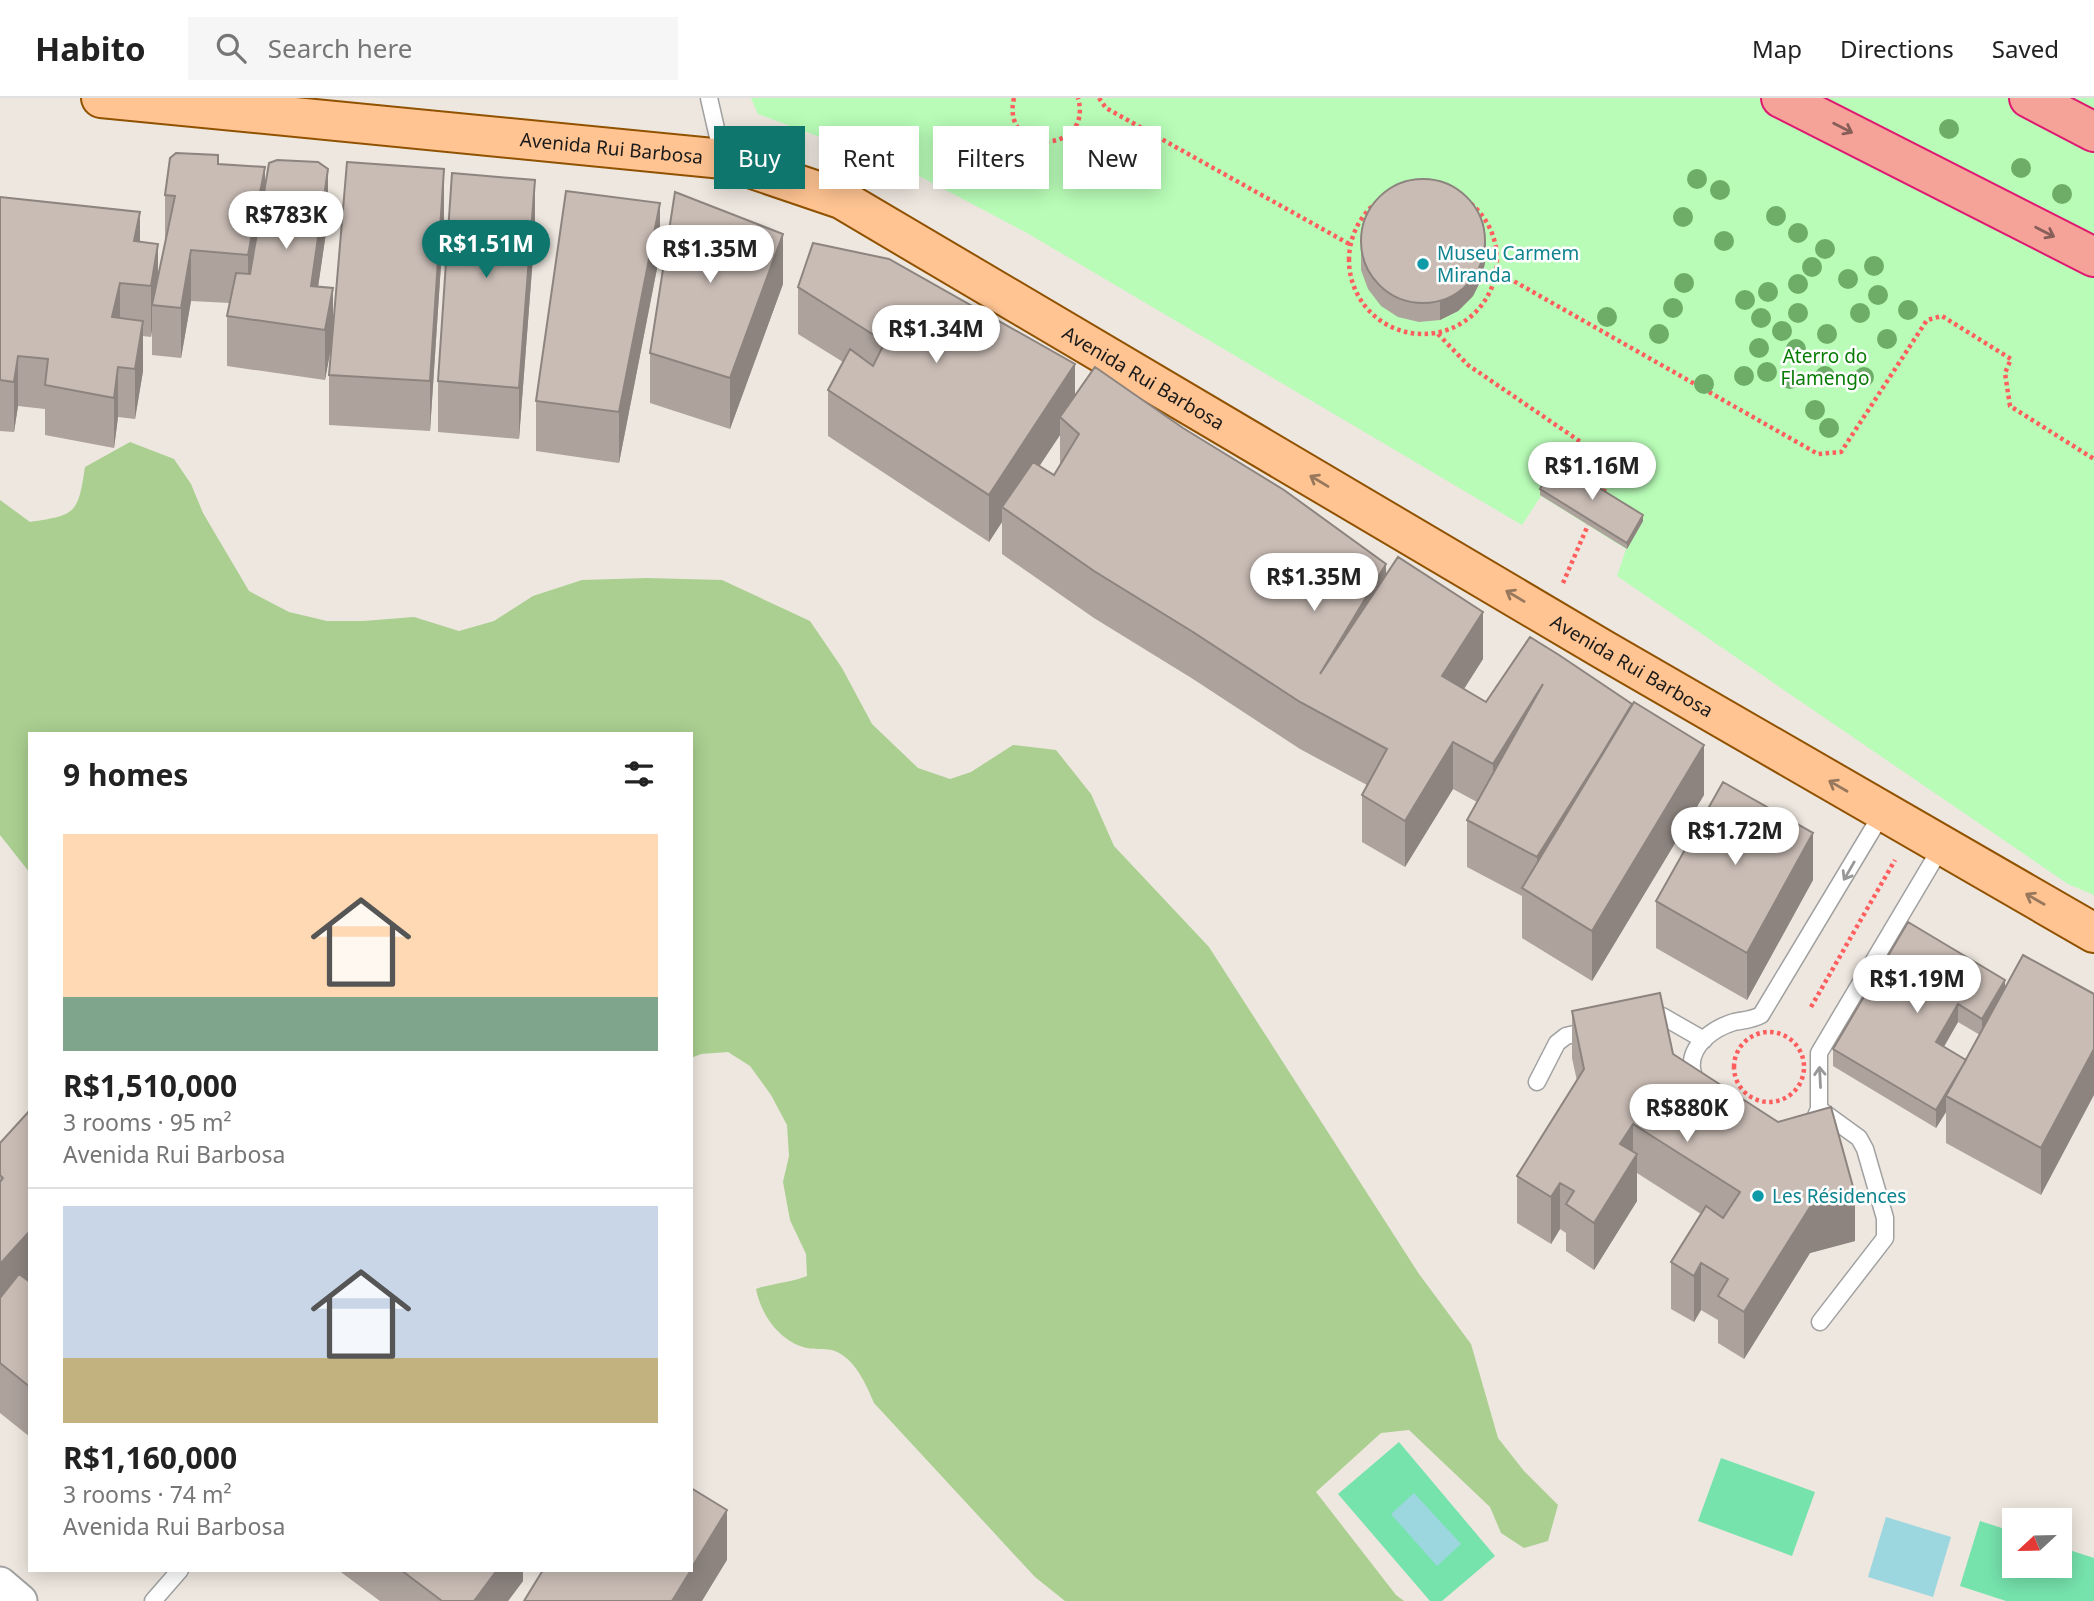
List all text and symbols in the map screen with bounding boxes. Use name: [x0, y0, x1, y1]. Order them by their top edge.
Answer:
search box: [188, 17, 678, 80]
text: Habito: [35, 26, 146, 71]
icon: search: [212, 29, 250, 67]
text: Search here: [268, 30, 412, 66]
text: Map: [1752, 32, 1802, 65]
text: Directions: [1840, 32, 1954, 65]
text: Saved: [1992, 32, 2059, 65]
one-way arrow: [1832, 121, 1853, 135]
street label: Avenida Rui Barbosa: [519, 126, 704, 170]
chip: Buy: [714, 126, 805, 189]
chip: Rent: [819, 126, 919, 189]
chip: Filters: [933, 126, 1049, 189]
chip: New: [1063, 126, 1161, 189]
pin: R$783K: [229, 192, 343, 251]
text: R$783K: [245, 198, 327, 230]
pin: R$1.51M: [421, 220, 551, 280]
one-way arrow: [2034, 225, 2055, 239]
pin: R$1.35M: [645, 226, 775, 285]
text: R$1.51M: [438, 227, 534, 259]
text: R$1.35M: [662, 232, 758, 264]
place label: Museu Carmem Miranda: [1437, 240, 1579, 288]
marker: Museu Carmem Miranda: [1415, 256, 1431, 272]
pin: R$1.34M: [871, 306, 1001, 365]
text: R$1.34M: [888, 312, 984, 344]
street label: Avenida Rui Barbosa: [1058, 320, 1229, 436]
park label: Aterro do Flamengo: [1781, 343, 1869, 391]
pin: R$1.16M: [1527, 442, 1657, 502]
text: R$1.16M: [1544, 449, 1640, 481]
one-way arrow: [1309, 473, 1329, 487]
pin: R$1.35M: [1249, 554, 1379, 613]
text: R$1.35M: [1266, 560, 1362, 592]
one-way arrow: [1505, 589, 1525, 603]
street label: Avenida Rui Barbosa: [1546, 608, 1718, 723]
text: 9 homes: [63, 754, 188, 795]
icon: filters: [620, 755, 658, 793]
one-way arrow: [1828, 779, 1848, 793]
pin: R$1.72M: [1670, 808, 1800, 867]
text: R$1.72M: [1687, 814, 1783, 846]
one-way arrow: [1841, 861, 1855, 881]
icon: home: [298, 879, 424, 1005]
one-way arrow: [2025, 892, 2045, 906]
pin: R$1.19M: [1852, 956, 1982, 1015]
text: R$1.19M: [1869, 962, 1965, 994]
text: R$1,510,000: [63, 1065, 237, 1106]
one-way arrow: [1813, 1066, 1826, 1089]
pin: R$880K: [1630, 1084, 1744, 1144]
text: R$880K: [1646, 1091, 1728, 1123]
text: 3 rooms · 95 m²: [63, 1106, 232, 1138]
text: Avenida Rui Barbosa: [63, 1138, 285, 1170]
place label: Les Résidences: [1772, 1183, 1906, 1209]
marker: Les Résidences: [1750, 1188, 1766, 1204]
icon: home: [298, 1251, 424, 1377]
text: R$1,160,000: [63, 1437, 237, 1478]
text: 3 rooms · 74 m²: [63, 1478, 232, 1510]
north arrow: [2002, 1508, 2072, 1578]
map controls: [2002, 1508, 2072, 1578]
text: Avenida Rui Barbosa: [63, 1510, 285, 1542]

